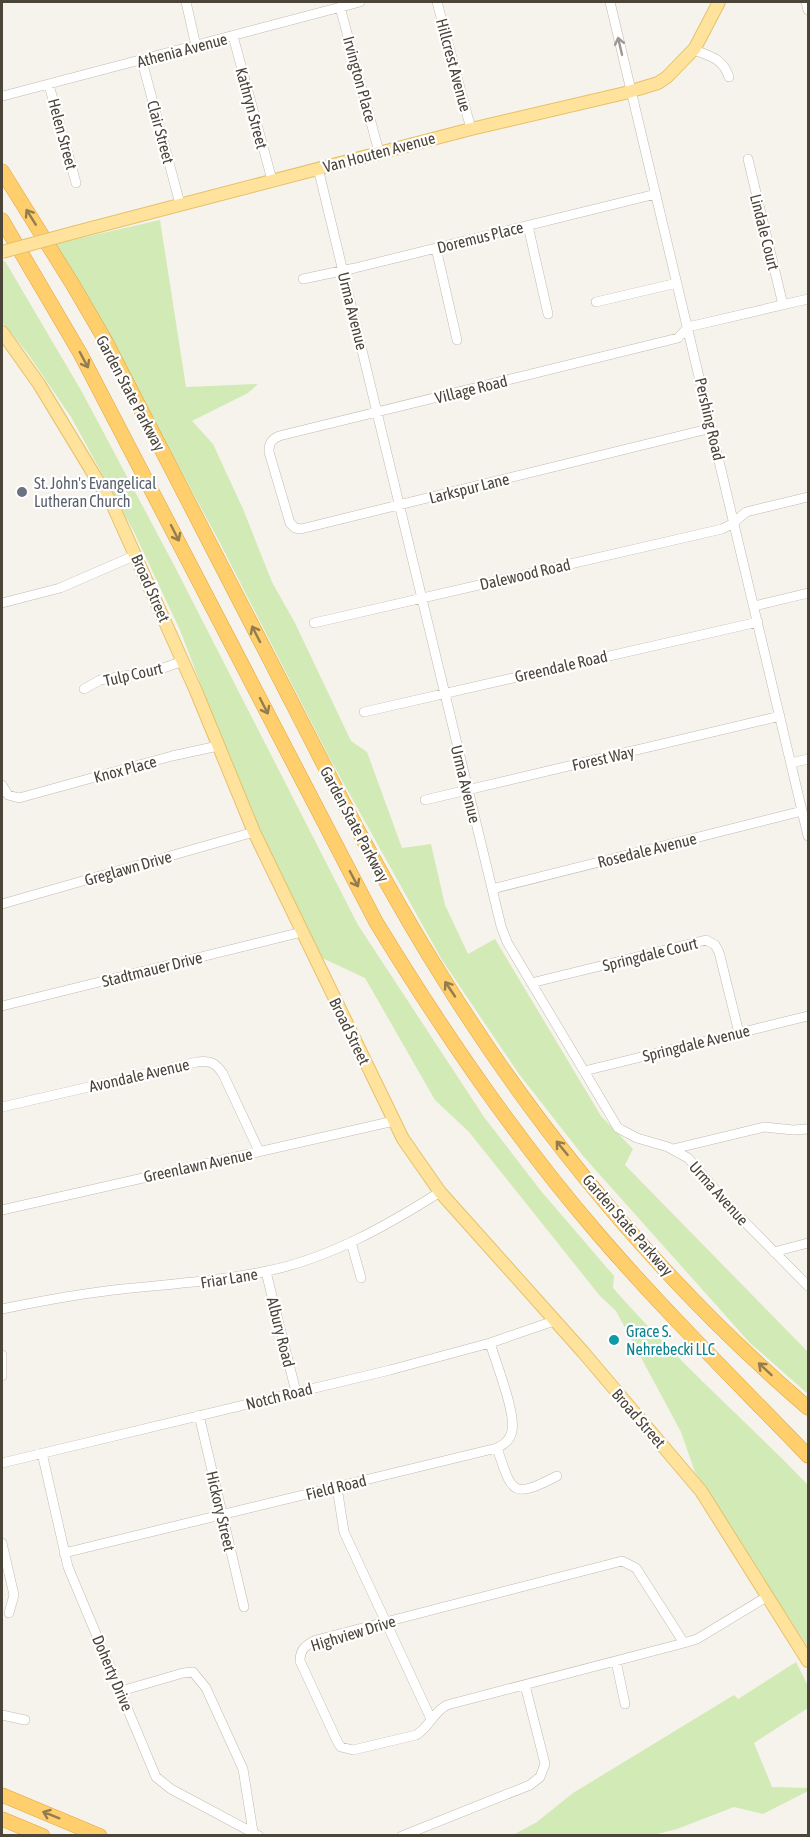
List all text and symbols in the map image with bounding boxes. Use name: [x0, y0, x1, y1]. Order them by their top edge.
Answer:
street label: Hillcrest Avenue: [433, 16, 475, 114]
street label: Athenia Avenue: [135, 29, 229, 71]
street label: Irvington Place: [339, 34, 380, 124]
one-way arrow: [614, 37, 626, 56]
street label: Kathryn Street: [232, 65, 272, 151]
street label: Helen Street: [45, 96, 81, 172]
street label: Clair Street: [144, 98, 178, 166]
street label: Van Houten Avenue: [321, 128, 437, 176]
street label: Lindale Court: [747, 192, 783, 272]
one-way arrow: [25, 209, 37, 226]
street label: Doremus Place: [435, 218, 525, 256]
street label: Urma Avenue: [335, 270, 371, 352]
street label: Garden State Parkway: [92, 332, 169, 455]
one-way arrow: [78, 351, 90, 368]
street label: Village Road: [433, 371, 509, 408]
street label: Pershing Road: [691, 376, 728, 462]
street label: Larkspur Lane: [427, 469, 511, 508]
place label: St. John's Evangelical Lutheran Church: [34, 474, 157, 510]
marker: St. John's Evangelical Lutheran Church: [15, 485, 29, 499]
one-way arrow: [169, 523, 181, 541]
street label: Broad Street: [128, 551, 174, 625]
street label: Dalewood Road: [478, 555, 572, 593]
one-way arrow: [250, 625, 261, 643]
street label: Greendale Road: [513, 647, 609, 685]
street label: Tulp Court: [102, 658, 165, 690]
one-way arrow: [258, 697, 270, 715]
street label: Forest Way: [570, 742, 636, 775]
street label: Urma Avenue: [448, 743, 484, 825]
street label: Knox Place: [92, 752, 158, 786]
street label: Garden State Parkway: [316, 763, 393, 886]
street label: Rosedale Avenue: [596, 829, 698, 871]
street label: Greglawn Drive: [82, 847, 174, 890]
one-way arrow: [348, 870, 360, 887]
street label: Springdale Court: [601, 933, 700, 975]
street label: Stadtmauer Drive: [100, 948, 204, 990]
one-way arrow: [444, 981, 456, 998]
street label: Broad Street: [326, 995, 374, 1068]
street label: Springdale Avenue: [641, 1021, 752, 1066]
street label: Avondale Avenue: [87, 1055, 191, 1095]
one-way arrow: [556, 1140, 569, 1156]
street label: Greenlawn Avenue: [142, 1145, 254, 1185]
street label: Urma Avenue: [686, 1157, 752, 1229]
street label: Garden State Parkway: [578, 1171, 677, 1280]
street label: Friar Lane: [199, 1265, 259, 1291]
street label: Albury Road: [263, 1295, 298, 1369]
place label: Grace S. Nehrebecki LLC: [626, 1322, 715, 1358]
marker: Grace S. Nehrebecki LLC: [607, 1333, 621, 1347]
one-way arrow: [758, 1362, 773, 1376]
street label: Notch Road: [244, 1379, 314, 1413]
street label: Broad Street: [609, 1385, 670, 1451]
street label: Hickory Street: [202, 1469, 239, 1553]
street label: Field Road: [304, 1471, 368, 1503]
street label: Highview Drive: [308, 1612, 398, 1655]
street label: Doherty Drive: [88, 1632, 137, 1714]
one-way arrow: [42, 1809, 61, 1820]

